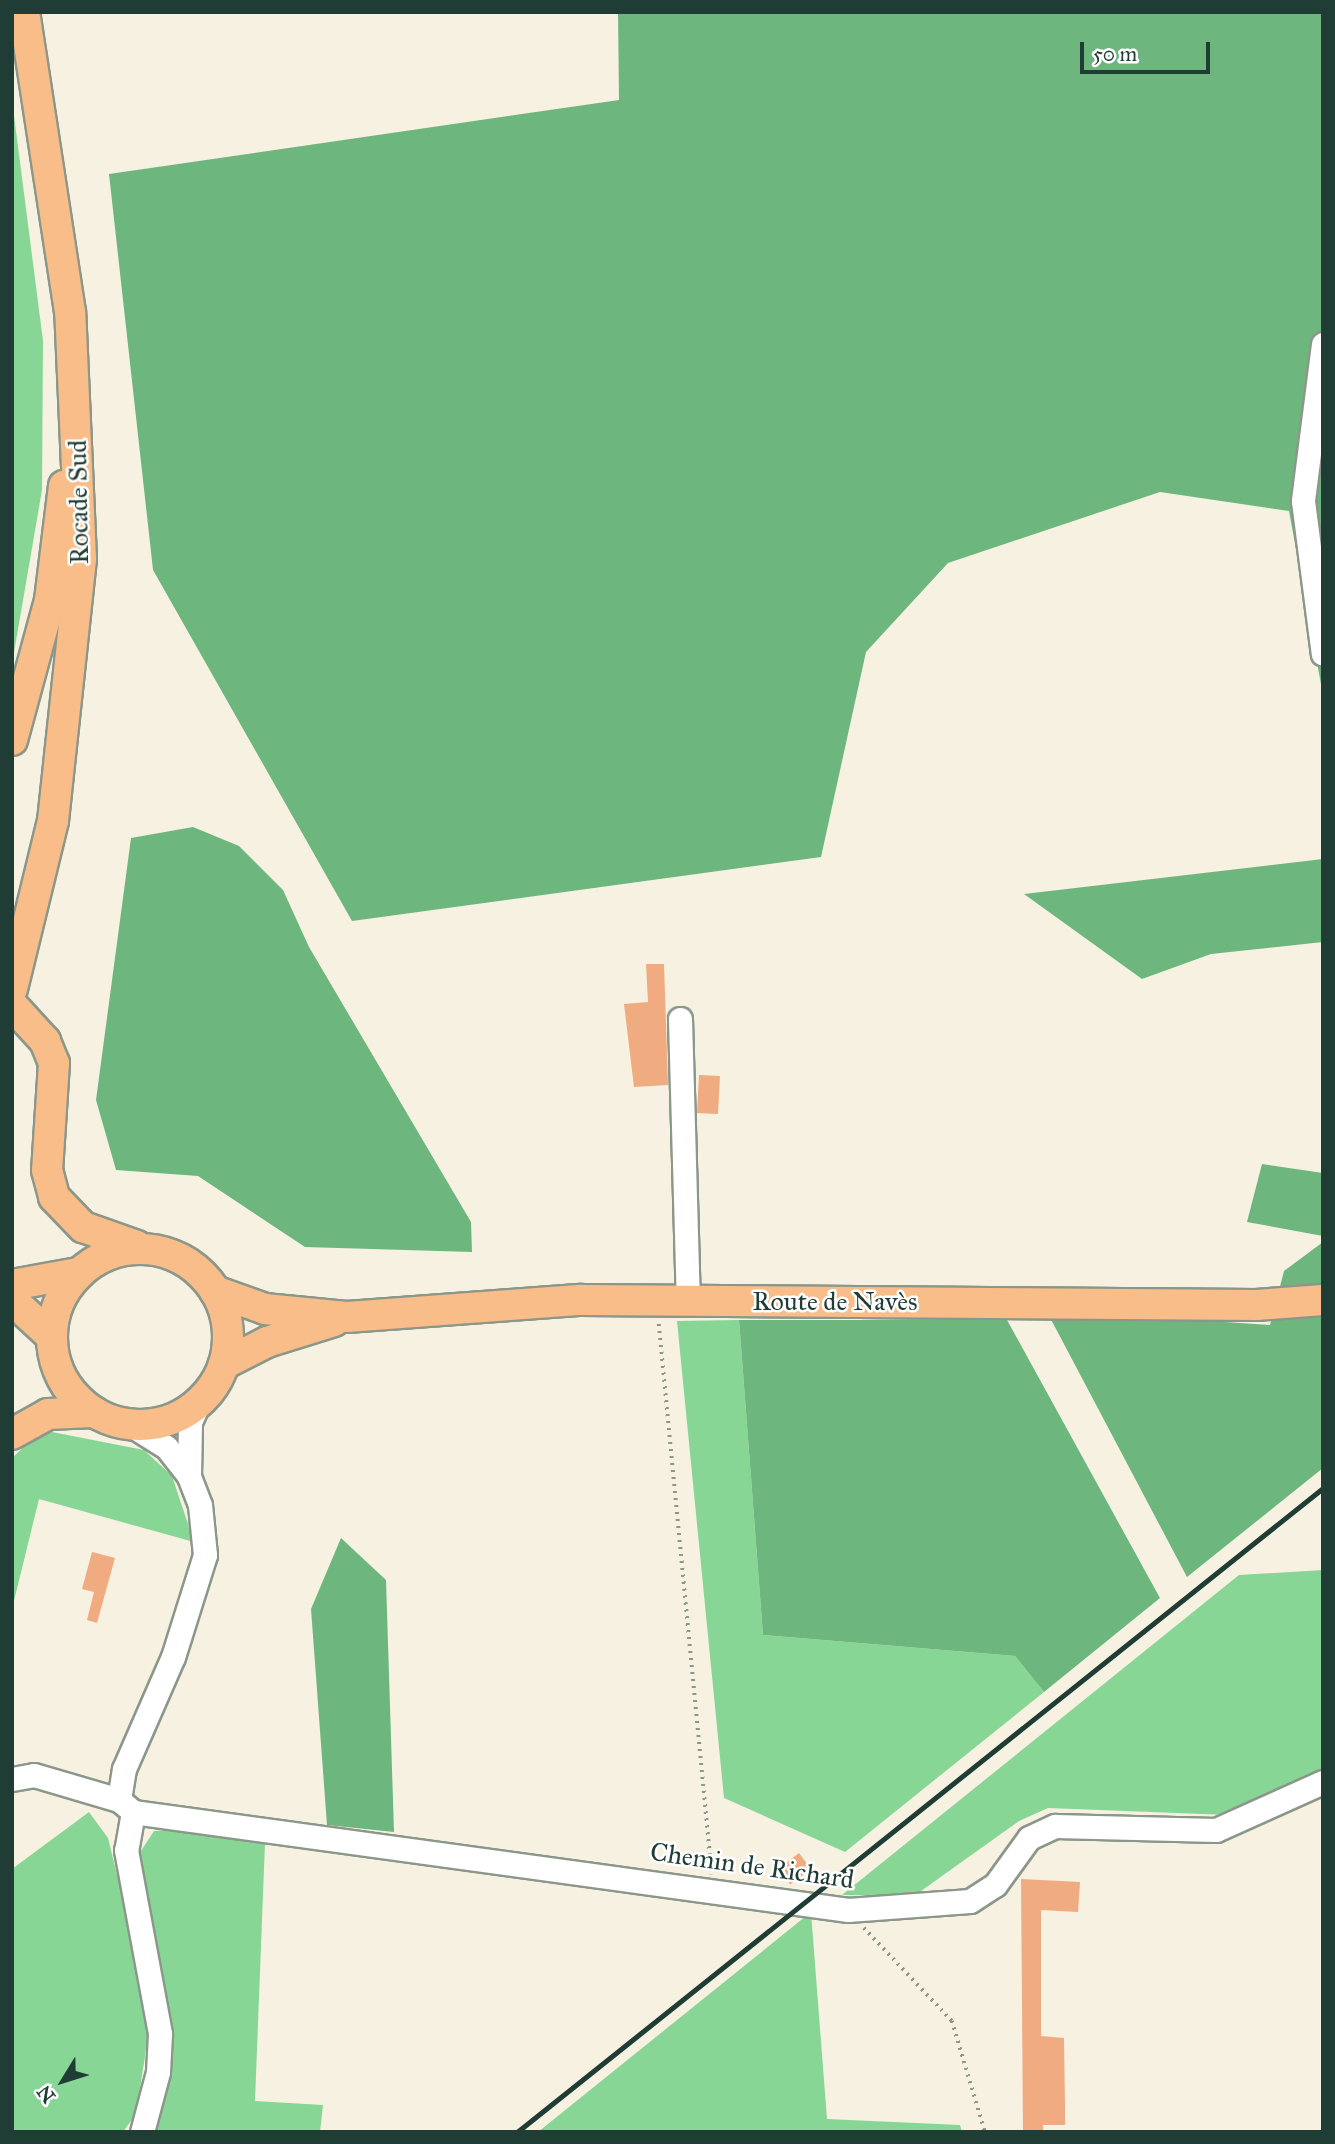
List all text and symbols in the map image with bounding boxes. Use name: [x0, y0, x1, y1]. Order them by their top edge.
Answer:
scale bar: [1083, 28, 1212, 72]
text: 50 m: [1093, 41, 1137, 67]
street label: Rocade Sud: [62, 439, 96, 565]
street label: Route de Navès: [752, 1286, 918, 1318]
street label: Chemin de Richard: [648, 1836, 856, 1896]
north arrow: [28, 2046, 98, 2116]
text: N: [32, 2081, 60, 2108]

